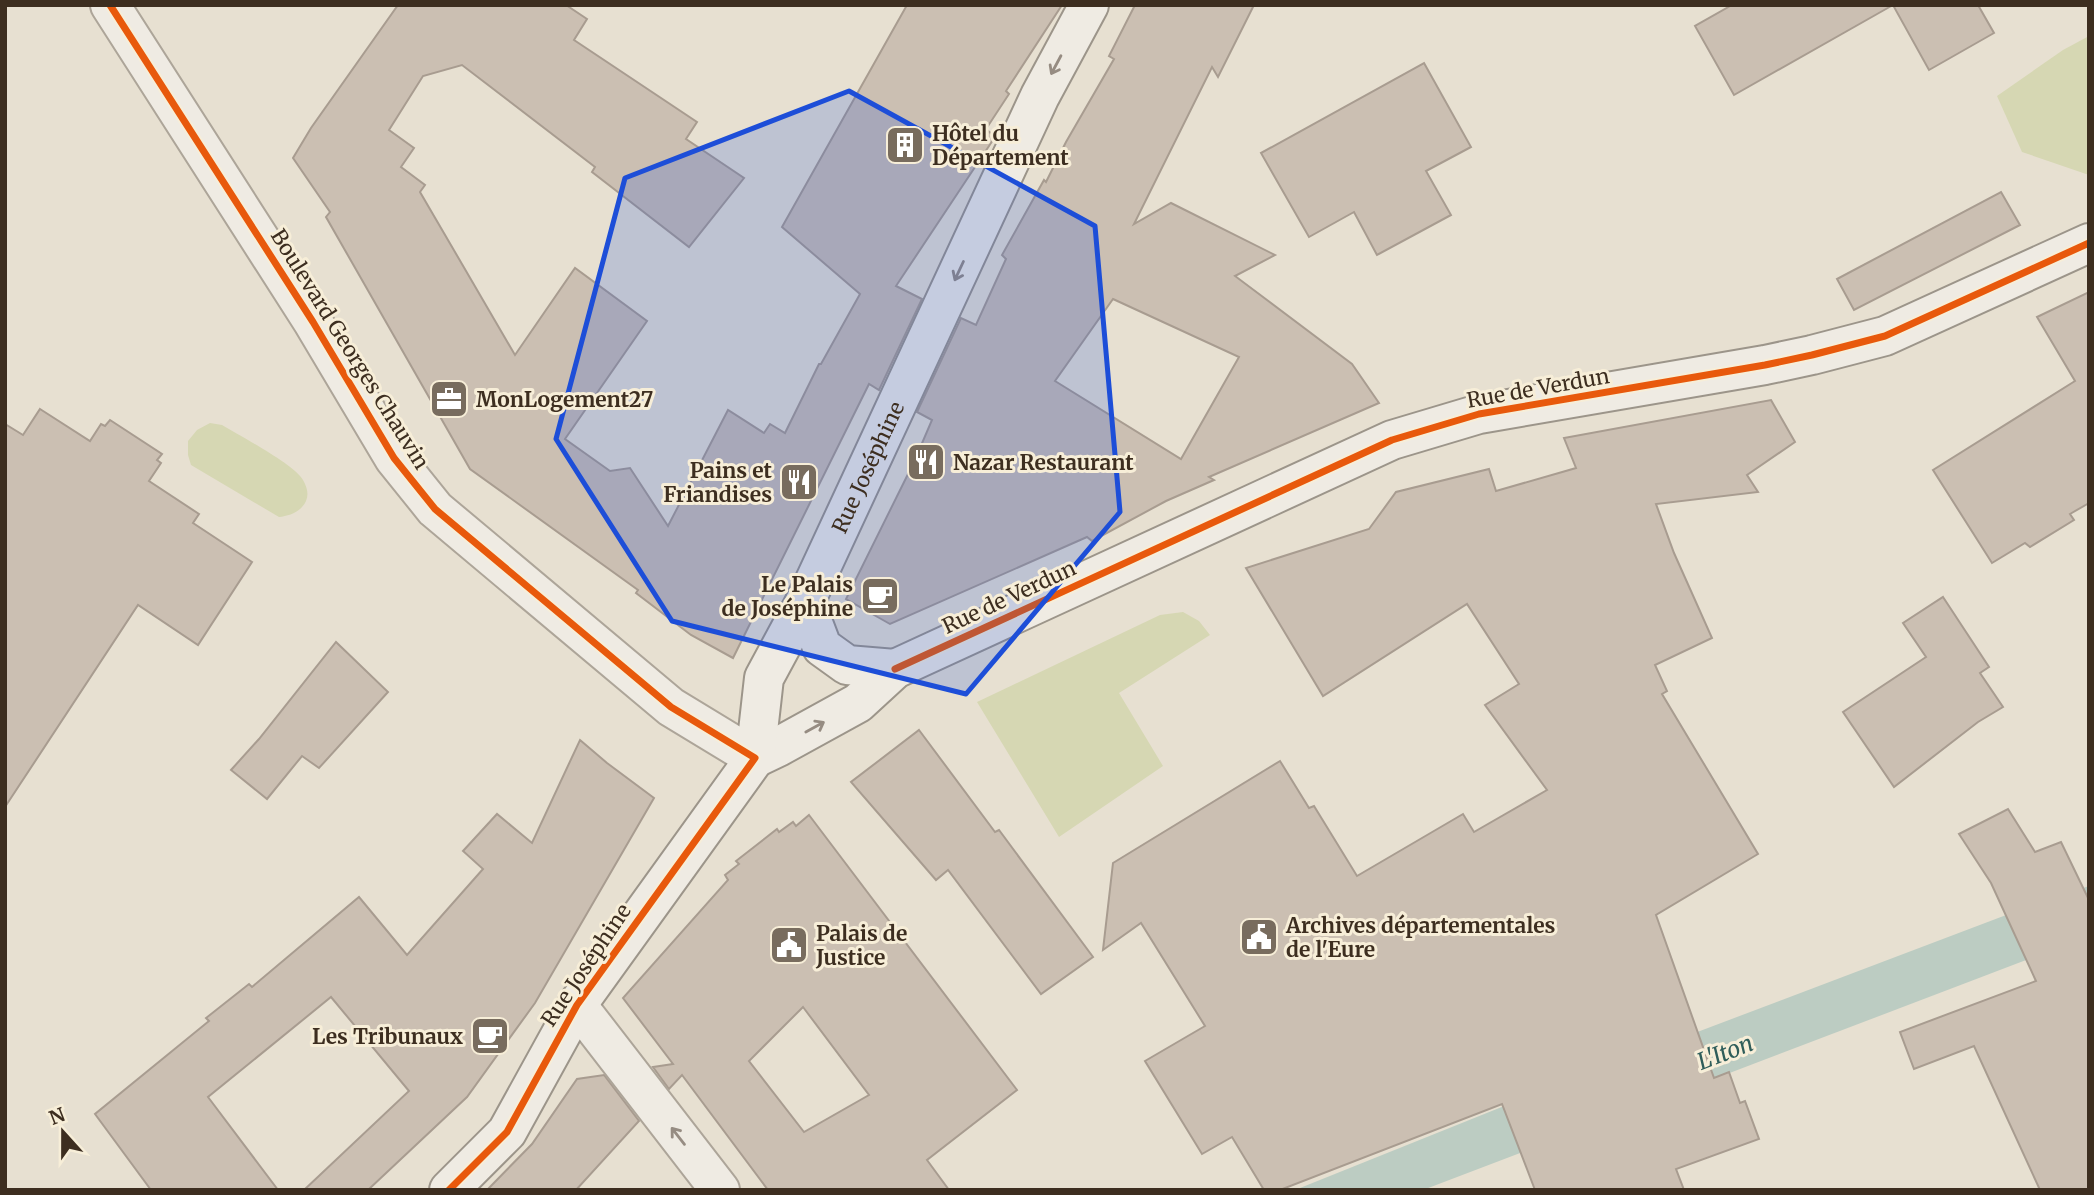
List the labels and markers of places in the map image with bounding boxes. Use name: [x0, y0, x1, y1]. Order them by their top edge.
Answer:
place label: Hôtel du Département: [932, 120, 1069, 171]
building icon: Hôtel du Département: [884, 124, 926, 166]
office icon: MonLogement27: [428, 378, 470, 420]
place label: MonLogement27: [476, 386, 653, 413]
restaurant icon: Nazar Restaurant: [905, 441, 947, 483]
place label: Nazar Restaurant: [953, 449, 1134, 476]
place label: Pains et Friandises: [663, 457, 773, 508]
restaurant icon: Pains et Friandises: [778, 461, 820, 503]
place label: Le Palais de Joséphine: [722, 571, 853, 622]
cafe icon: Le Palais de Joséphine: [859, 575, 901, 617]
place label: Archives départementales de l'Eure: [1285, 912, 1556, 963]
public building icon: Archives départementales de l'Eure: [1238, 916, 1280, 958]
place label: Palais de Justice: [815, 920, 907, 971]
public building icon: Palais de Justice: [768, 924, 810, 966]
cafe icon: Les Tribunaux: [469, 1015, 511, 1057]
place label: Les Tribunaux: [312, 1023, 463, 1050]

